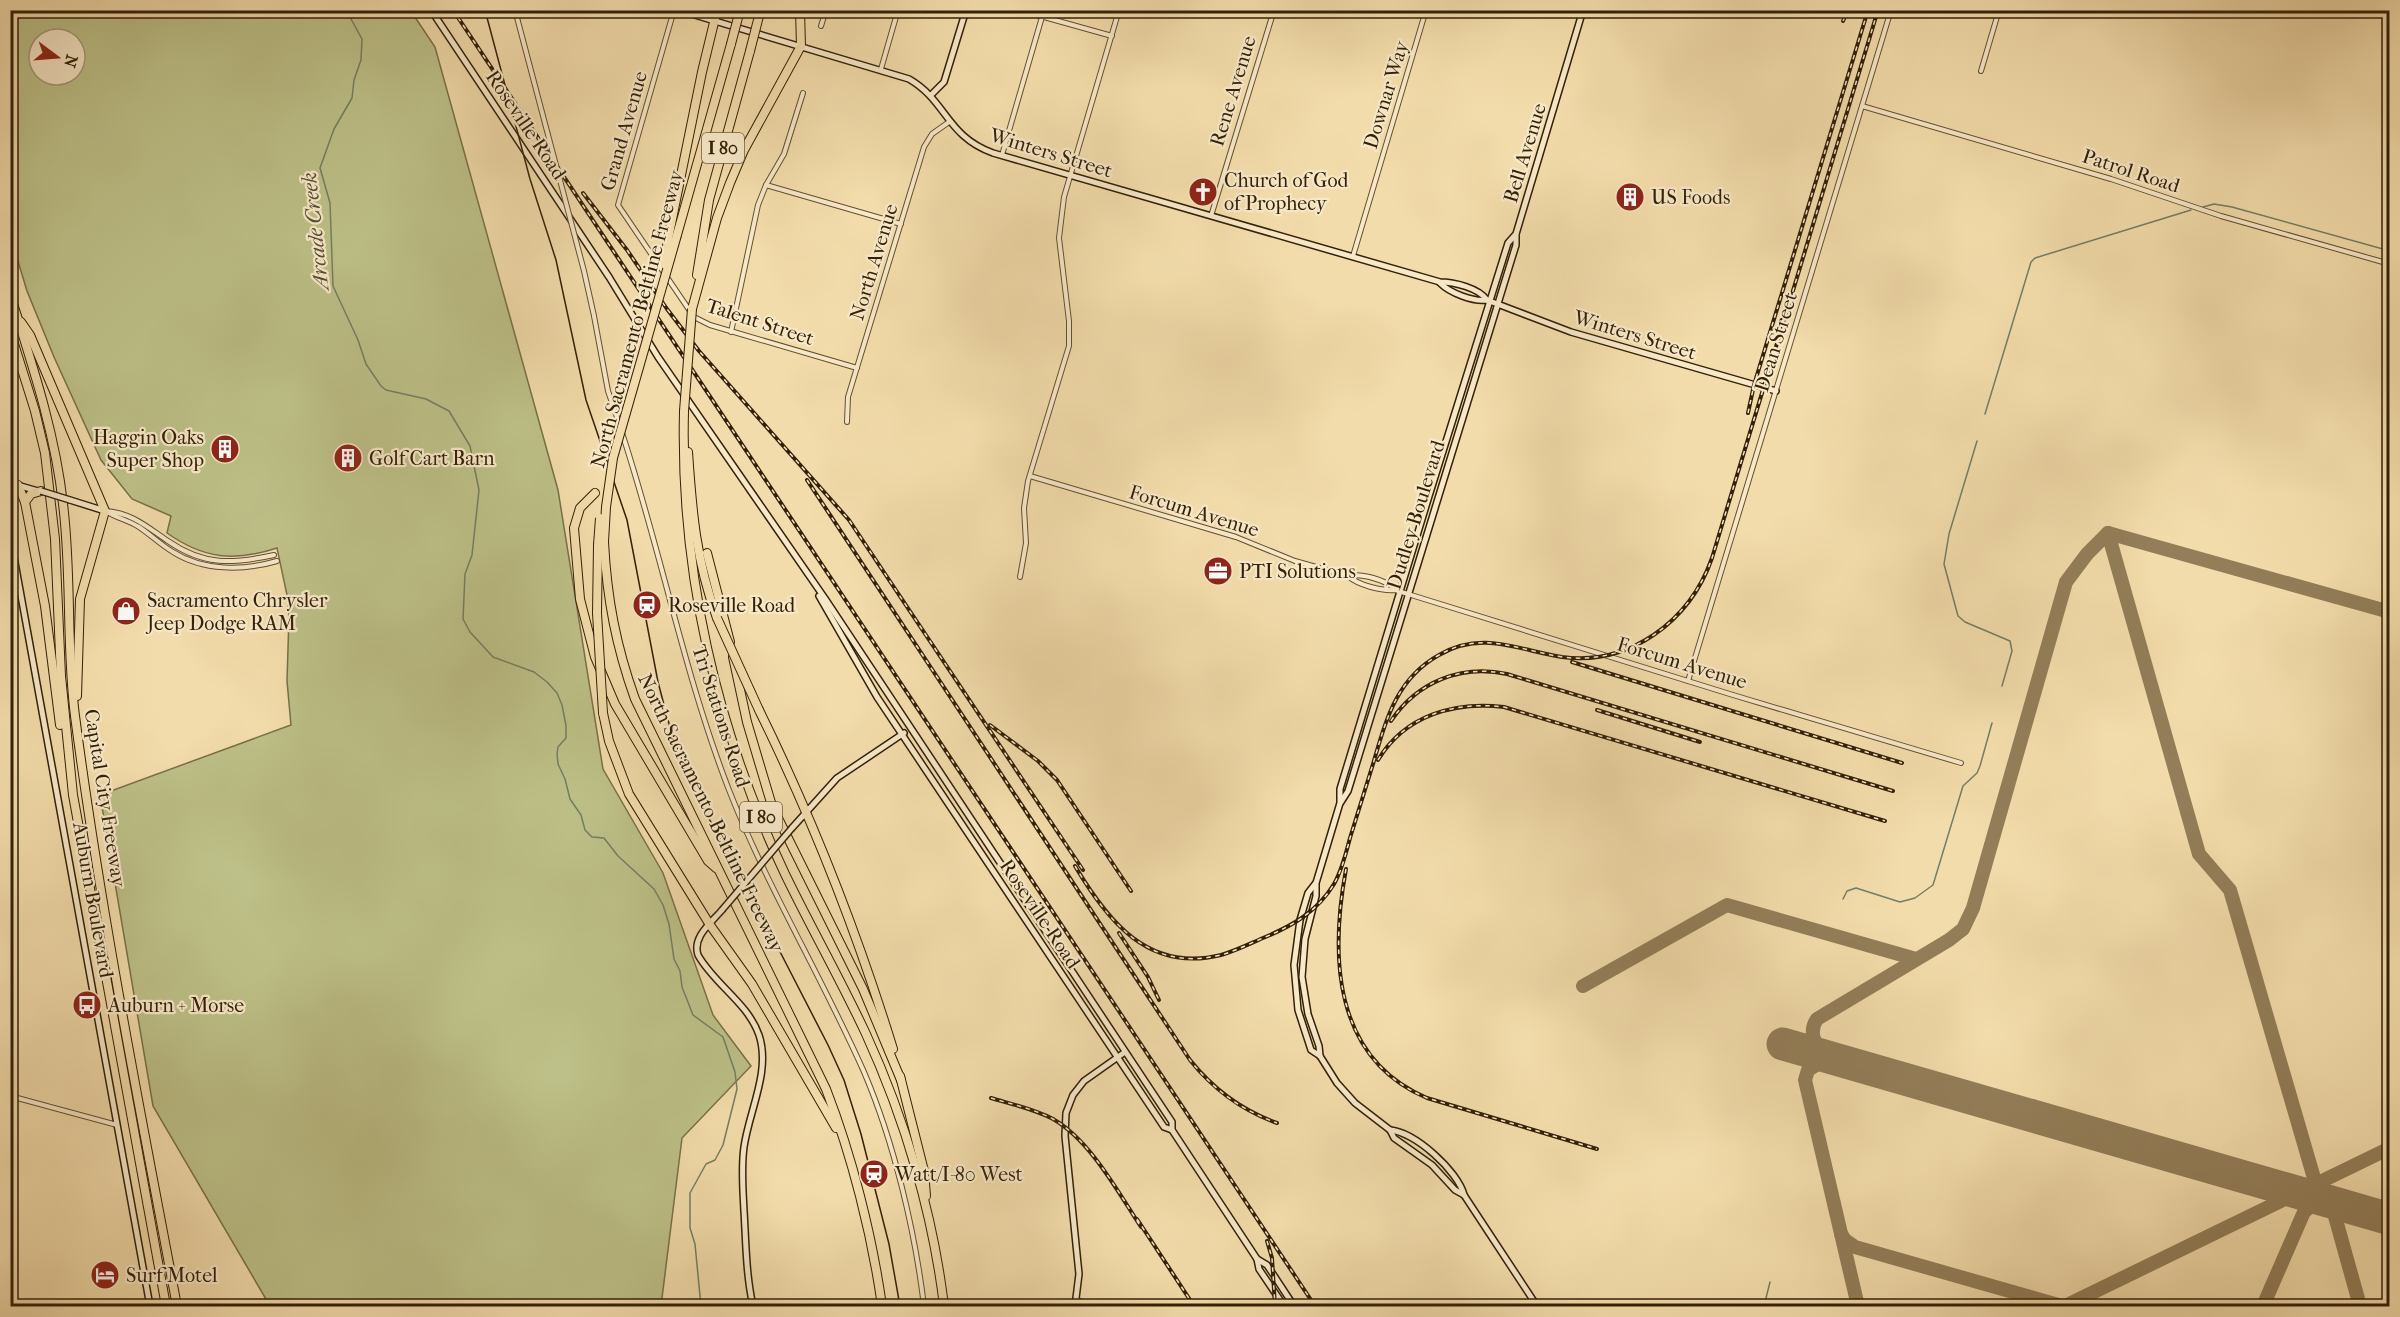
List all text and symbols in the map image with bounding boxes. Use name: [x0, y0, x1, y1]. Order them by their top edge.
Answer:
north arrow: [27, 27, 87, 87]
street label: Rene Avenue: [1205, 33, 1261, 149]
street label: Downar Way: [1359, 37, 1414, 152]
text: N: [60, 53, 82, 70]
street label: Roseville Road: [481, 66, 572, 185]
street label: Grand Avenue: [596, 69, 652, 193]
street label: Bell Avenue: [1499, 100, 1551, 205]
street label: Winters Street: [986, 123, 1115, 183]
road number: I 80: [702, 133, 744, 163]
street label: Patrol Road: [2079, 144, 2184, 198]
street label: North Sacramento Beltline Freeway: [586, 166, 688, 470]
place label: Church of God of Prophecy: [1224, 169, 1350, 215]
water label: Arcade Creek: [297, 171, 333, 294]
church icon: Church of God of Prophecy: [1187, 176, 1219, 208]
building icon: US Foods: [1614, 181, 1646, 213]
place label: US Foods: [1651, 186, 1730, 209]
street label: North Avenue: [845, 201, 903, 323]
street label: Dean Street: [1750, 289, 1802, 395]
street label: Talent Street: [703, 294, 817, 350]
street label: Winters Street: [1570, 305, 1699, 365]
place label: Haggin Oaks Super Shop: [93, 426, 204, 472]
building icon: Haggin Oaks Super Shop: [209, 433, 241, 465]
street label: Dudley Boulevard: [1382, 437, 1450, 592]
building icon: Golf Cart Barn: [332, 442, 364, 474]
place label: Golf Cart Barn: [369, 447, 495, 470]
street label: Forcum Avenue: [1126, 480, 1262, 542]
office icon: PTI Solutions: [1202, 555, 1234, 587]
place label: PTI Solutions: [1239, 560, 1356, 583]
place label: Sacramento Chrysler Jeep Dodge RAM: [145, 589, 328, 635]
station icon: Roseville Road: [631, 589, 663, 621]
place label: Roseville Road: [668, 594, 796, 617]
shop icon: Sacramento Chrysler Jeep Dodge RAM: [110, 595, 142, 627]
street label: Forcum Avenue: [1614, 632, 1750, 694]
street label: Tri Stations Road: [687, 642, 755, 791]
street label: North Sacramento Beltline Freeway: [633, 670, 789, 957]
street label: Capital City Freeway: [80, 708, 131, 890]
road number: I 80: [740, 802, 782, 832]
street label: Auburn Boulevard: [68, 819, 118, 981]
street label: Roseville Road: [995, 855, 1086, 974]
bus stop icon: Auburn + Morse: [71, 989, 103, 1021]
place label: Auburn + Morse: [107, 994, 244, 1017]
station icon: Watt/I-80 West: [858, 1158, 890, 1190]
place label: Watt/I-80 West: [894, 1163, 1023, 1186]
hotel icon: Surf Motel: [89, 1259, 121, 1291]
place label: Surf Motel: [126, 1264, 218, 1287]

